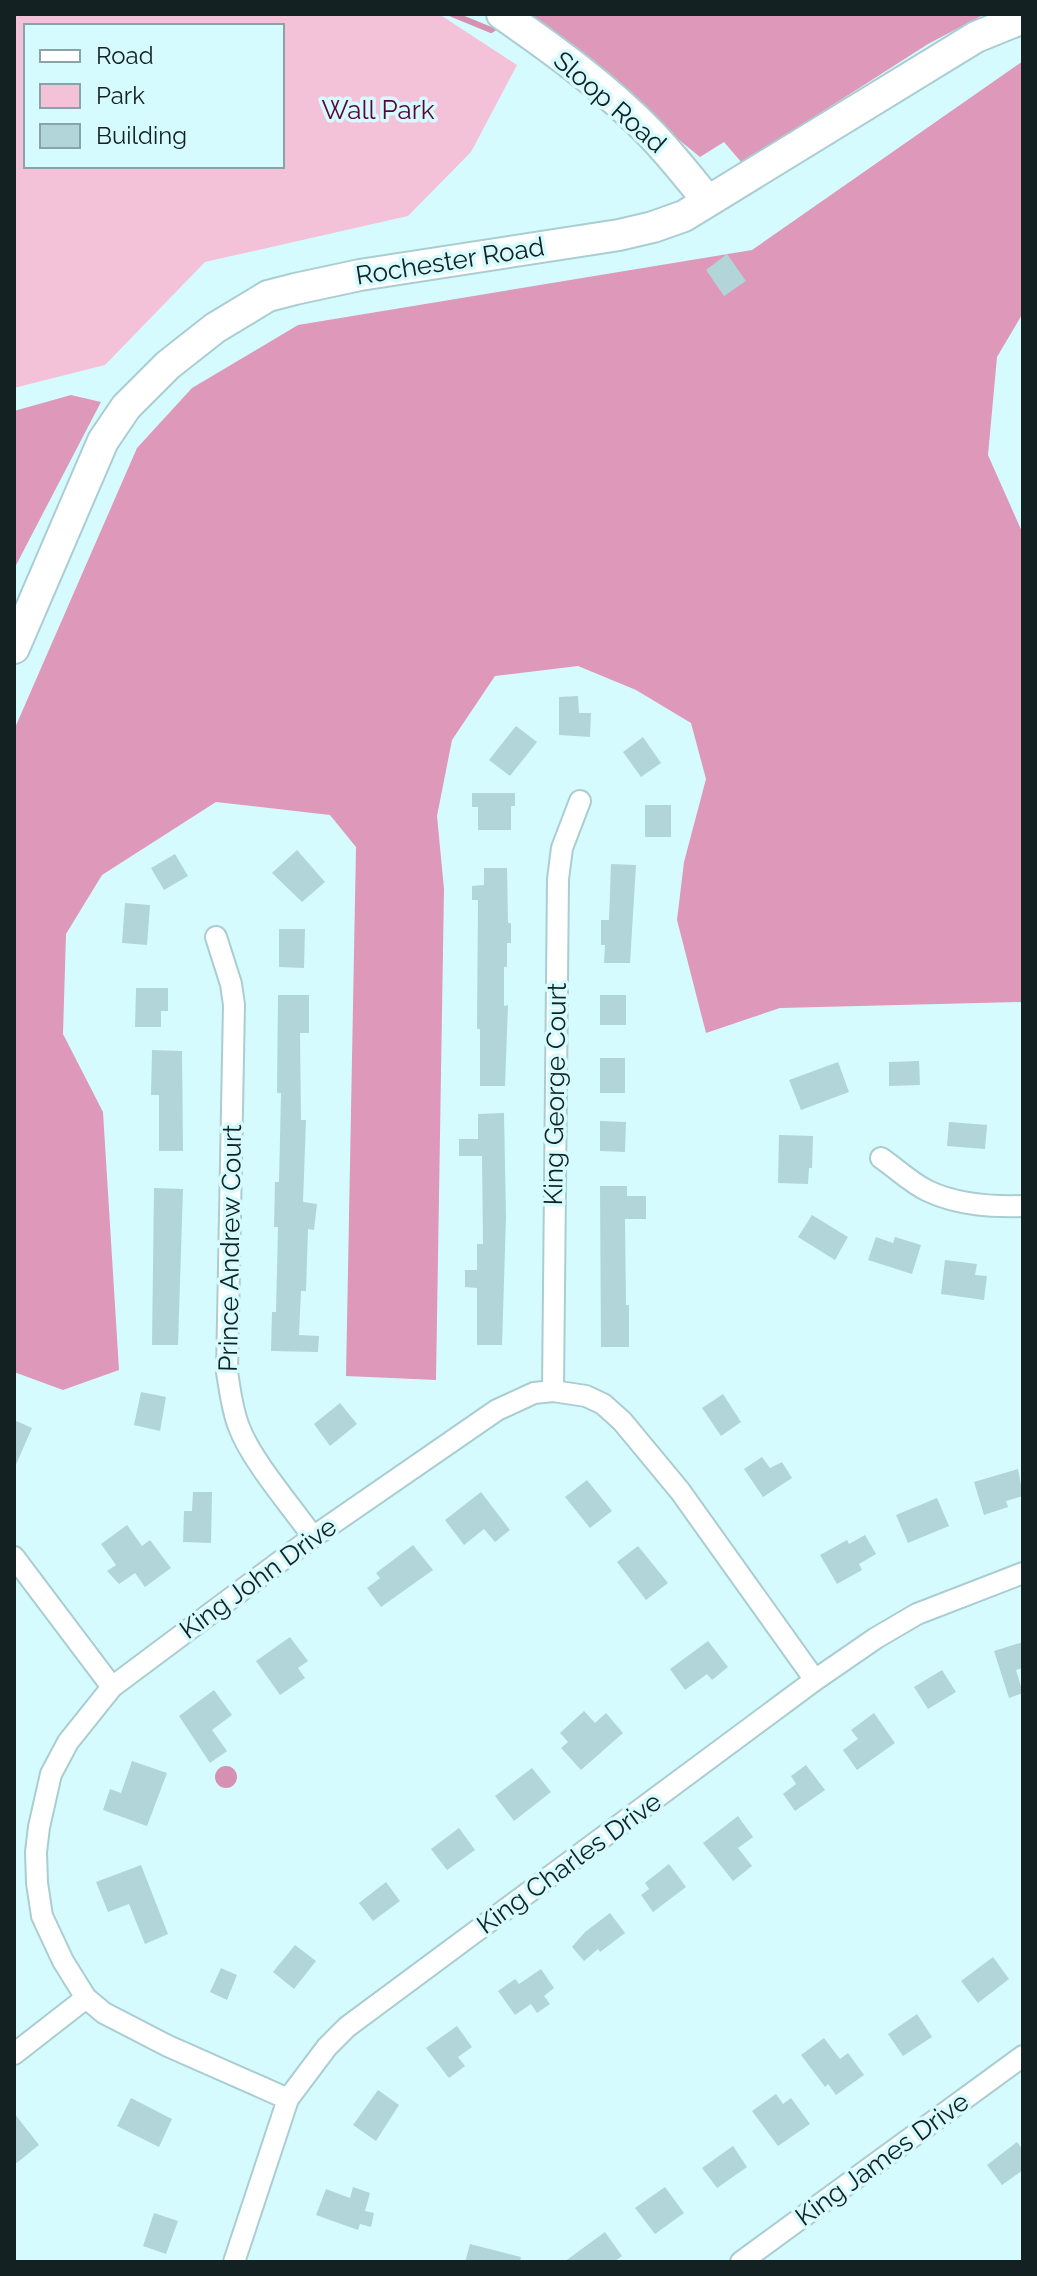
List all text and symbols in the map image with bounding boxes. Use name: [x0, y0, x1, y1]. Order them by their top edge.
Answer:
legend: [24, 24, 284, 168]
text: Road: [96, 41, 154, 70]
street label: Sloop Road: [548, 45, 672, 159]
text: Park: [96, 81, 145, 110]
park label: Wall Park: [321, 95, 435, 125]
text: Building: [96, 121, 187, 150]
street label: Rochester Road: [354, 231, 546, 291]
street label: King George Court: [538, 982, 572, 1206]
street label: Prince Andrew Court: [213, 1124, 247, 1372]
street label: King John Drive: [174, 1511, 342, 1645]
street label: King Charles Drive: [471, 1786, 667, 1940]
street label: King James Drive: [790, 2086, 974, 2232]

